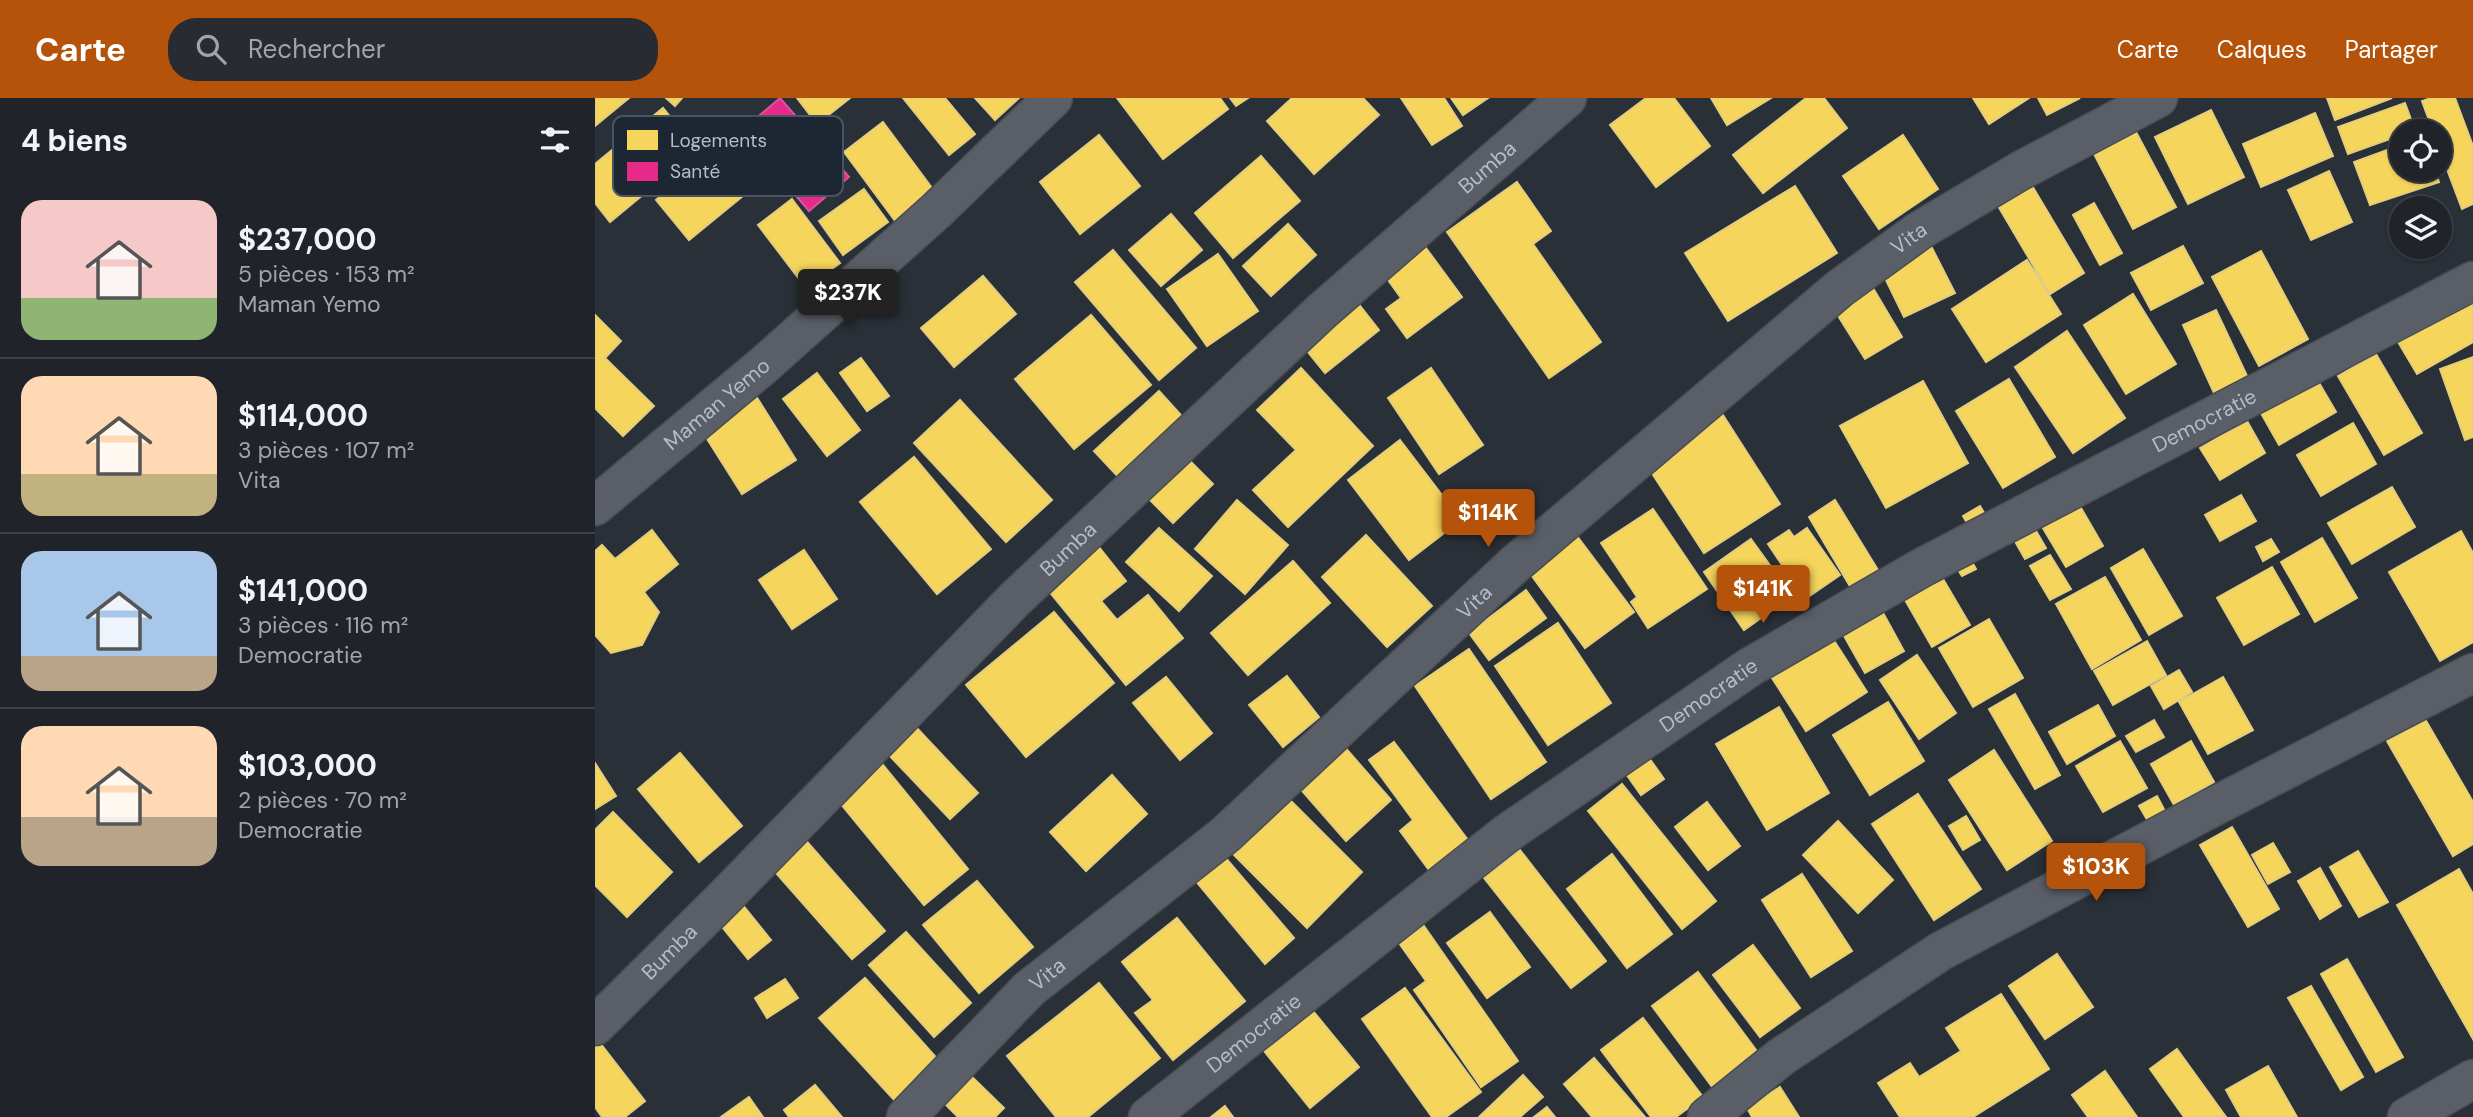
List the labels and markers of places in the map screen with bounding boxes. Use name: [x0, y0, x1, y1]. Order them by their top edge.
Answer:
pin: $237K: [799, 270, 897, 329]
pin: $114K: [1439, 490, 1537, 549]
pin: $141K: [1714, 566, 1812, 625]
pin: $103K: [2047, 844, 2145, 903]

